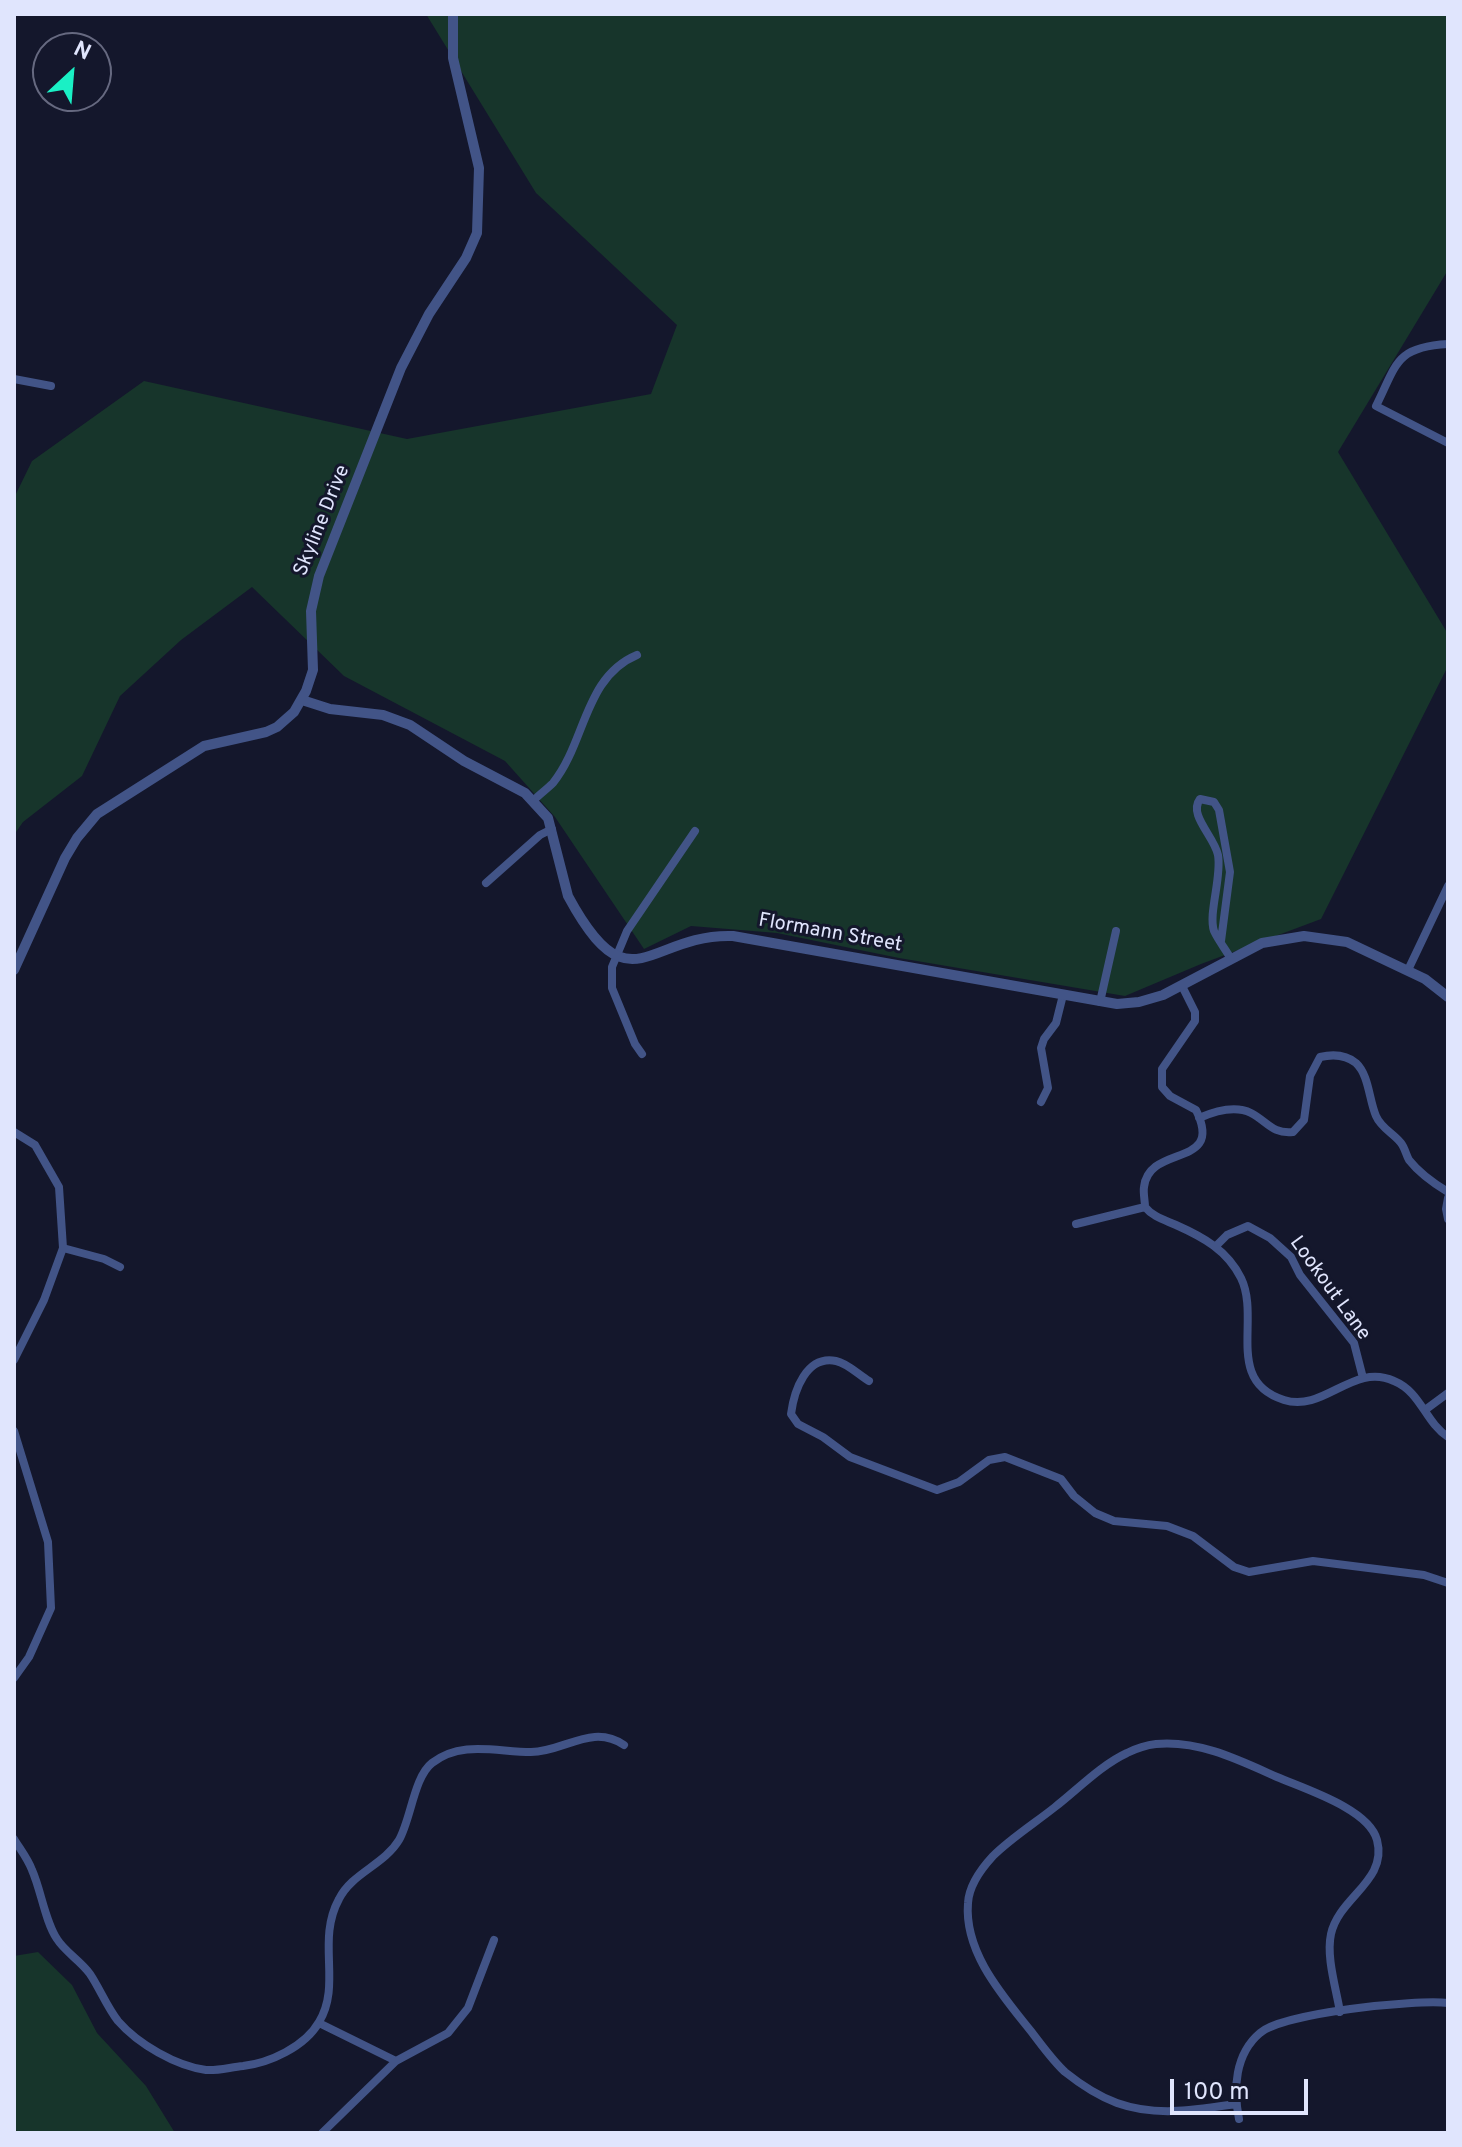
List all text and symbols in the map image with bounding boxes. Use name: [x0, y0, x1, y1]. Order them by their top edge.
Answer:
north arrow: [32, 32, 112, 112]
text: N: [69, 36, 95, 67]
street label: Skyline Drive: [290, 462, 356, 580]
street label: Flormann Street: [756, 910, 904, 958]
street label: Lookout Lane: [1283, 1232, 1375, 1346]
scale bar: [1174, 2063, 1312, 2113]
text: 100 m: [1184, 2078, 1250, 2108]

